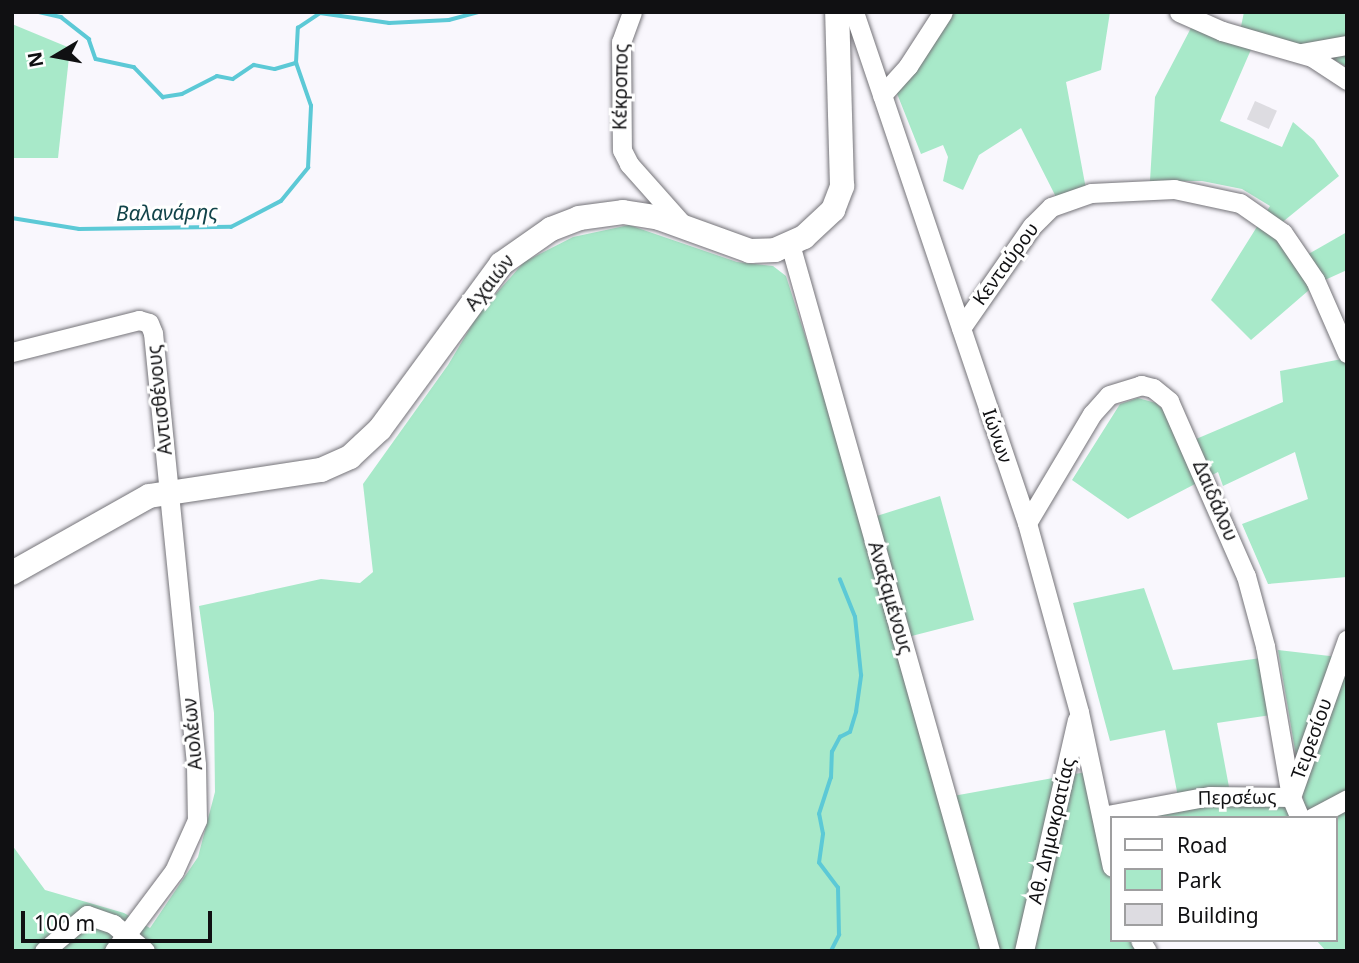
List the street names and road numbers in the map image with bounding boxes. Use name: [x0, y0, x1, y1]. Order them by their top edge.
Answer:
street label: Κέκροπος: [609, 44, 633, 130]
street label: Κενταύρου: [968, 218, 1044, 310]
street label: Αχαιών: [461, 250, 519, 316]
street label: Αντισθένους: [143, 344, 177, 456]
street label: Ιώνων: [977, 406, 1017, 466]
street label: Δαιδάλου: [1188, 457, 1242, 545]
street label: Αναξαμένους: [863, 539, 917, 657]
street label: Τειρεσίου: [1287, 695, 1337, 783]
street label: Αιολέων: [178, 697, 208, 771]
street label: Αθ. Δημοκρατίας: [1024, 756, 1080, 906]
street label: Περσέως: [1197, 786, 1277, 810]

